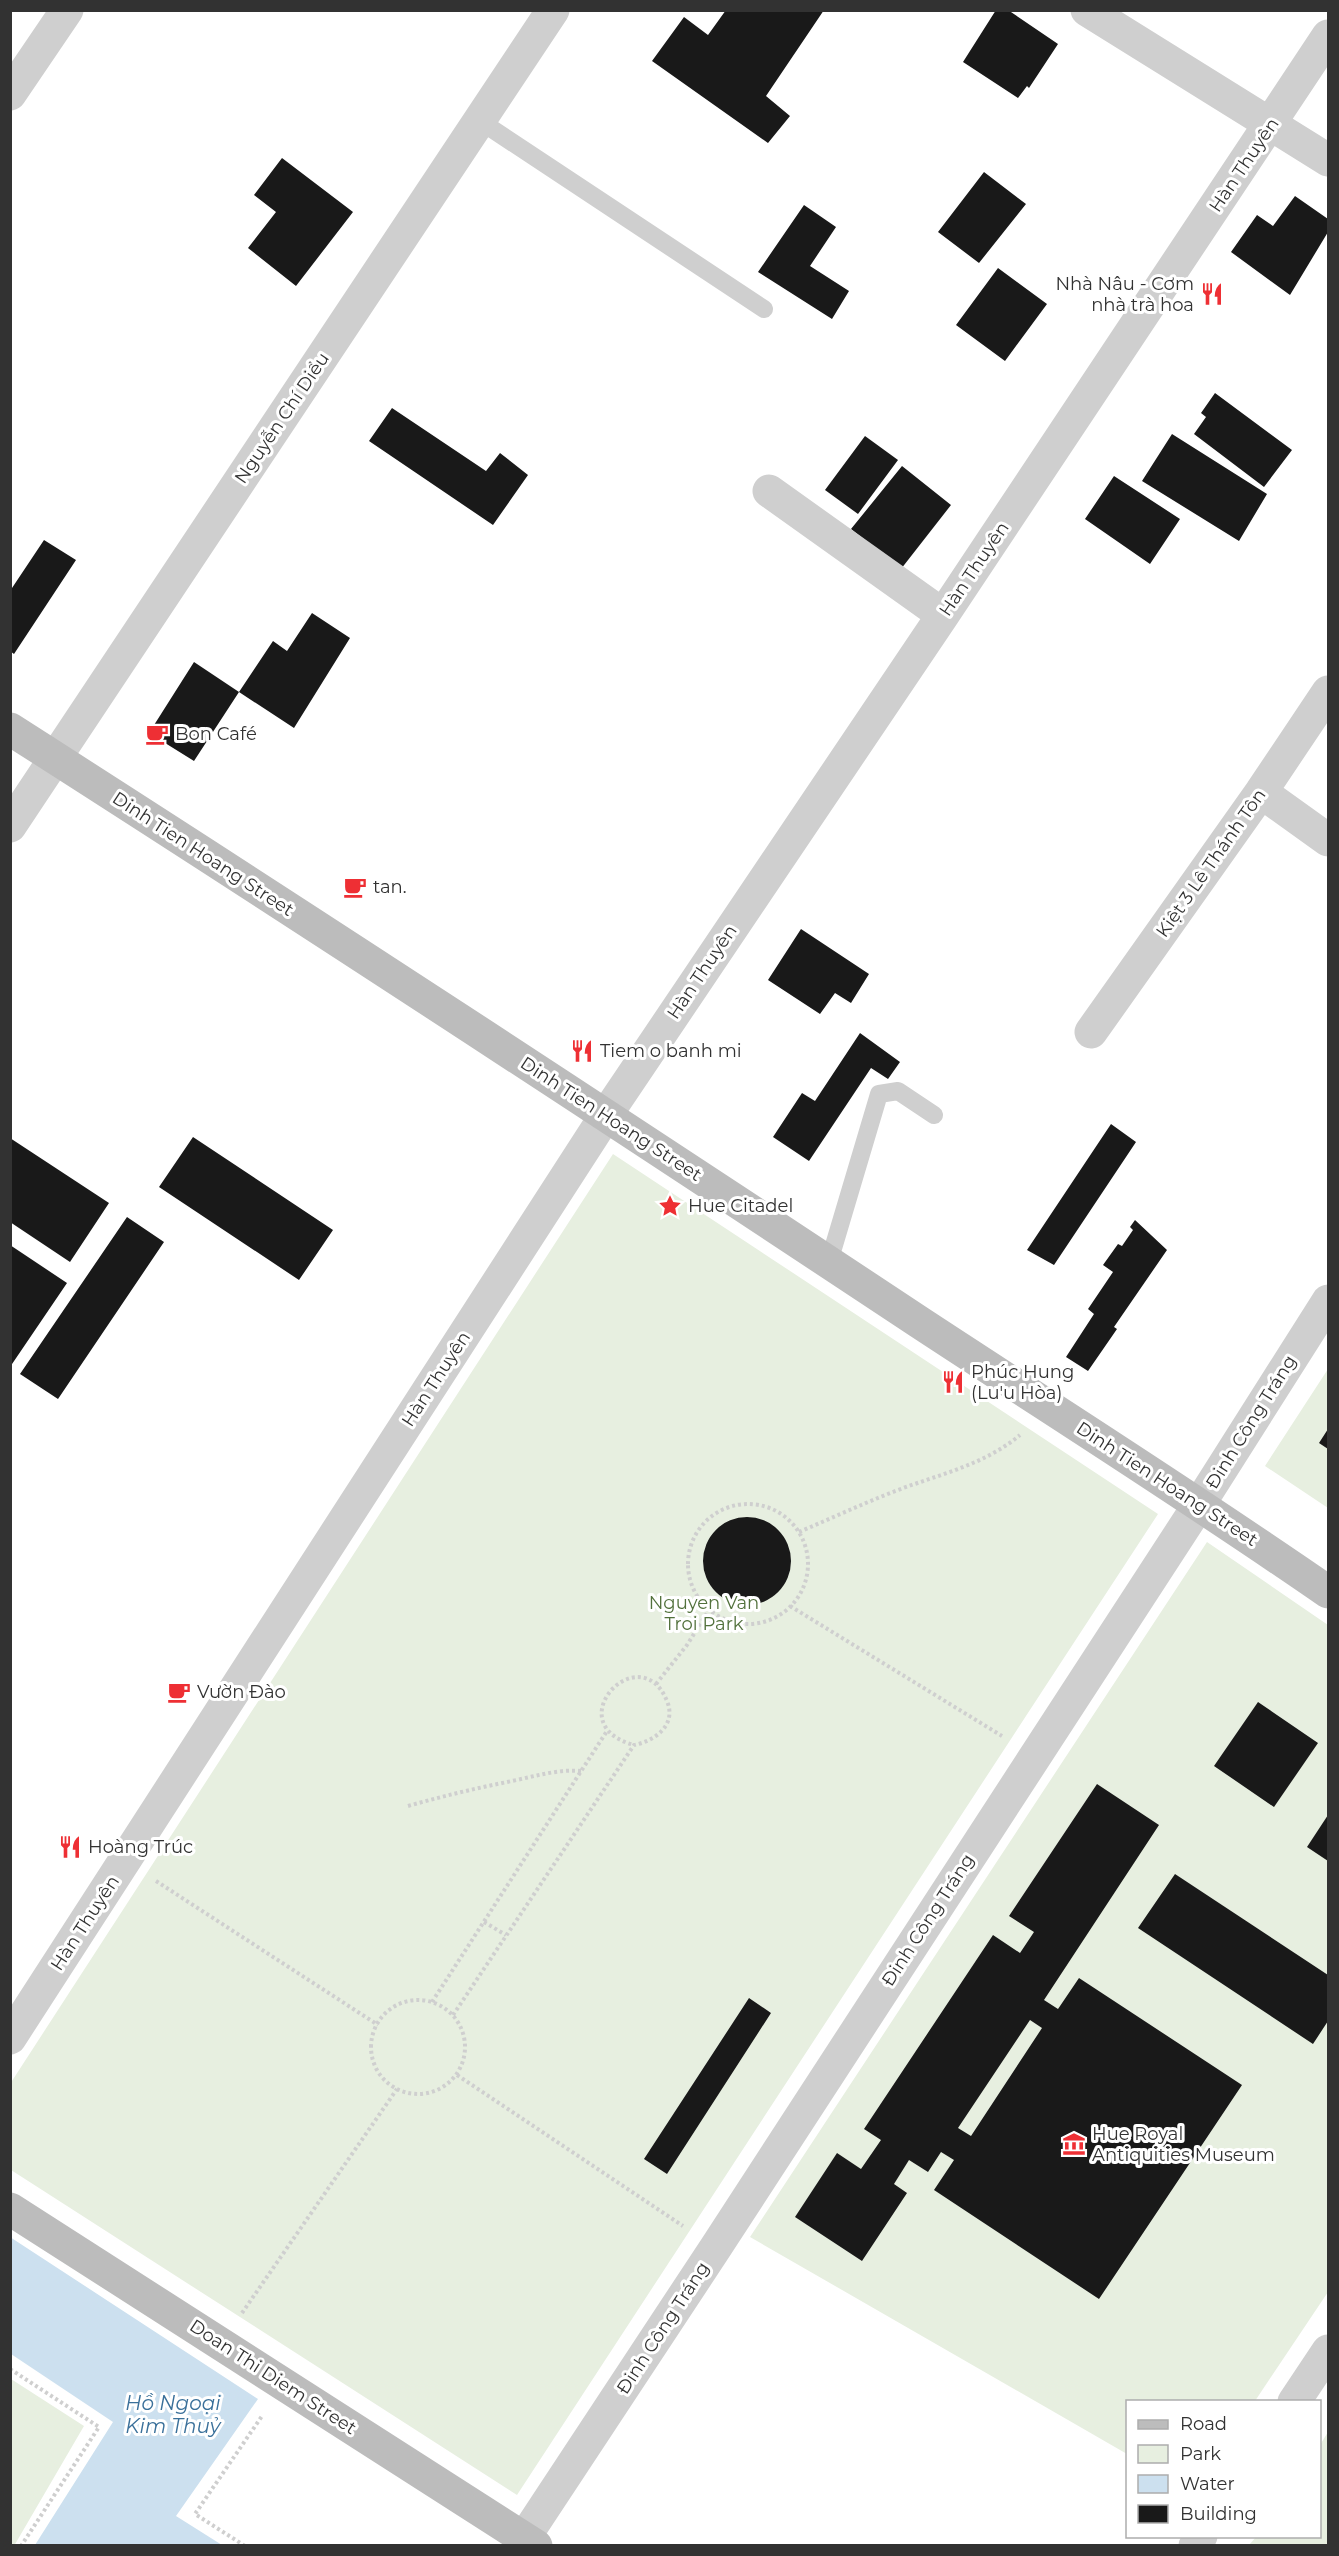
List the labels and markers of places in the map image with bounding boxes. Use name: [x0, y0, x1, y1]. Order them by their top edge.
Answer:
place label: Nhà Nâu - Cơm nhà trà hoa: [1055, 273, 1194, 316]
restaurant icon: Nhà Nâu - Cơm nhà trà hoa: [1199, 281, 1225, 307]
cafe icon: Bon Café: [144, 721, 170, 747]
place label: Bon Café: [175, 723, 257, 745]
cafe icon: tan.: [342, 874, 368, 900]
place label: tan.: [373, 876, 407, 898]
restaurant icon: Tiem o banh mi: [569, 1038, 595, 1064]
place label: Tiem o banh mi: [600, 1040, 742, 1062]
place icon: Hue Citadel: [657, 1193, 683, 1219]
place label: Hue Citadel: [688, 1195, 793, 1217]
place label: Phúc Hung (Lu'u Hòa): [971, 1361, 1074, 1404]
restaurant icon: Phúc Hung (Lu'u Hòa): [940, 1369, 966, 1395]
cafe icon: Vườn Đào: [166, 1679, 192, 1705]
place label: Vườn Đào: [197, 1681, 286, 1703]
restaurant icon: Hoàng Trúc: [57, 1834, 83, 1860]
place label: Hoàng Trúc: [88, 1836, 193, 1858]
place label: Hue Royal Antiquities Museum: [1092, 2123, 1275, 2166]
museum icon: Hue Royal Antiquities Museum: [1061, 2131, 1087, 2157]

